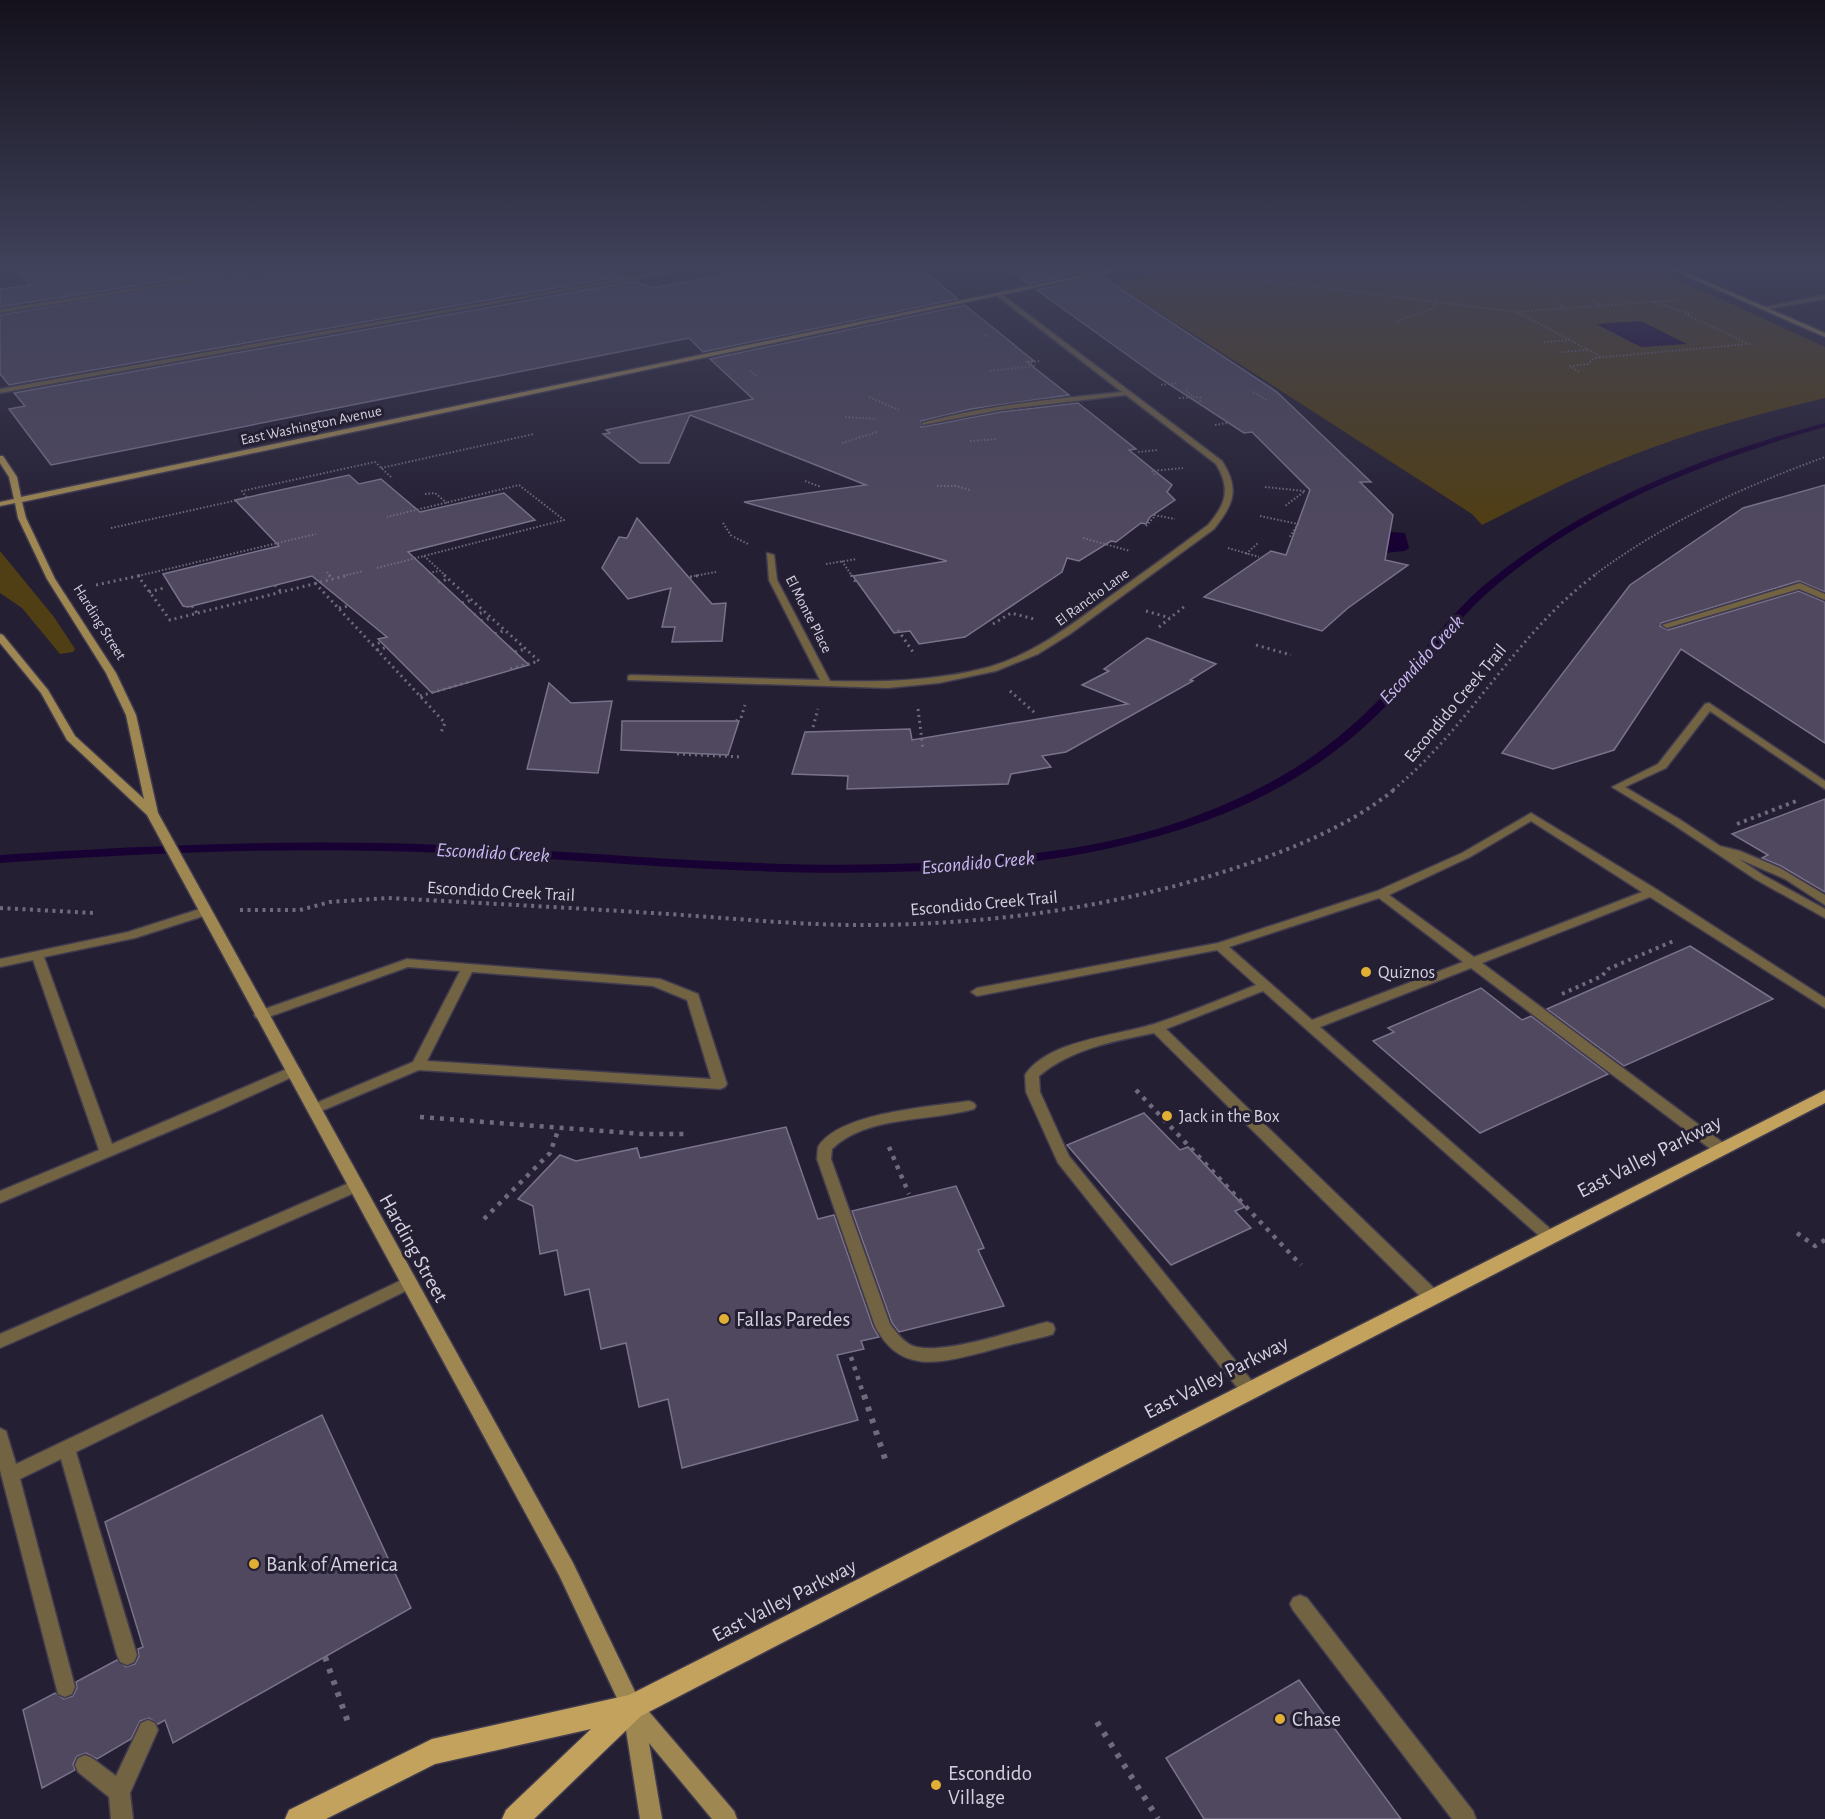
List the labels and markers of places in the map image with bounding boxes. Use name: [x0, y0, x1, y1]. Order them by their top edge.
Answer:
place label: Quiznos: [1378, 964, 1435, 982]
marker: Quiznos: [1359, 965, 1373, 979]
place label: Jack in the Box: [1179, 1108, 1280, 1126]
marker: Jack in the Box: [1160, 1109, 1174, 1123]
place label: Fallas Paredes: [736, 1309, 850, 1330]
marker: Fallas Paredes: [717, 1312, 731, 1326]
place label: Bank of America: [266, 1554, 399, 1575]
marker: Bank of America: [247, 1557, 261, 1571]
place label: Chase: [1292, 1709, 1341, 1730]
marker: Chase: [1273, 1712, 1287, 1726]
place label: Escondido Village: [948, 1763, 1032, 1808]
marker: Escondido Village: [929, 1778, 943, 1792]

